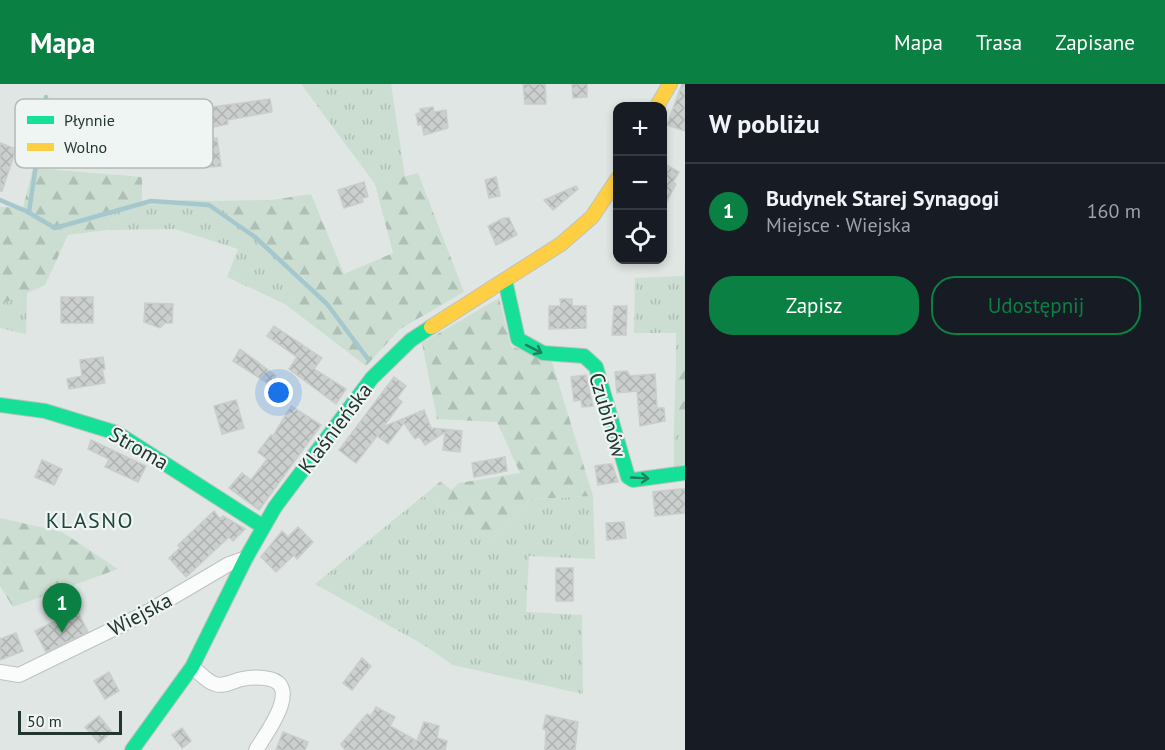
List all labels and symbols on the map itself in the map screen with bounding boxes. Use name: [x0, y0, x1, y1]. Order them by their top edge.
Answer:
legend: [15, 99, 213, 168]
text: Płynnie: [64, 110, 115, 130]
text: Wolno: [64, 137, 107, 157]
one-way arrow: [525, 343, 543, 355]
street label: Czubinów: [583, 369, 633, 461]
street label: Klaśnieńska: [292, 377, 378, 479]
your location: [264, 378, 293, 407]
street label: Stroma: [104, 420, 174, 476]
one-way arrow: [629, 473, 649, 484]
district label: KLASNO: [46, 506, 134, 534]
pin: 1: [42, 584, 82, 633]
street label: Wiejska: [103, 586, 177, 642]
scale bar: [18, 708, 122, 736]

